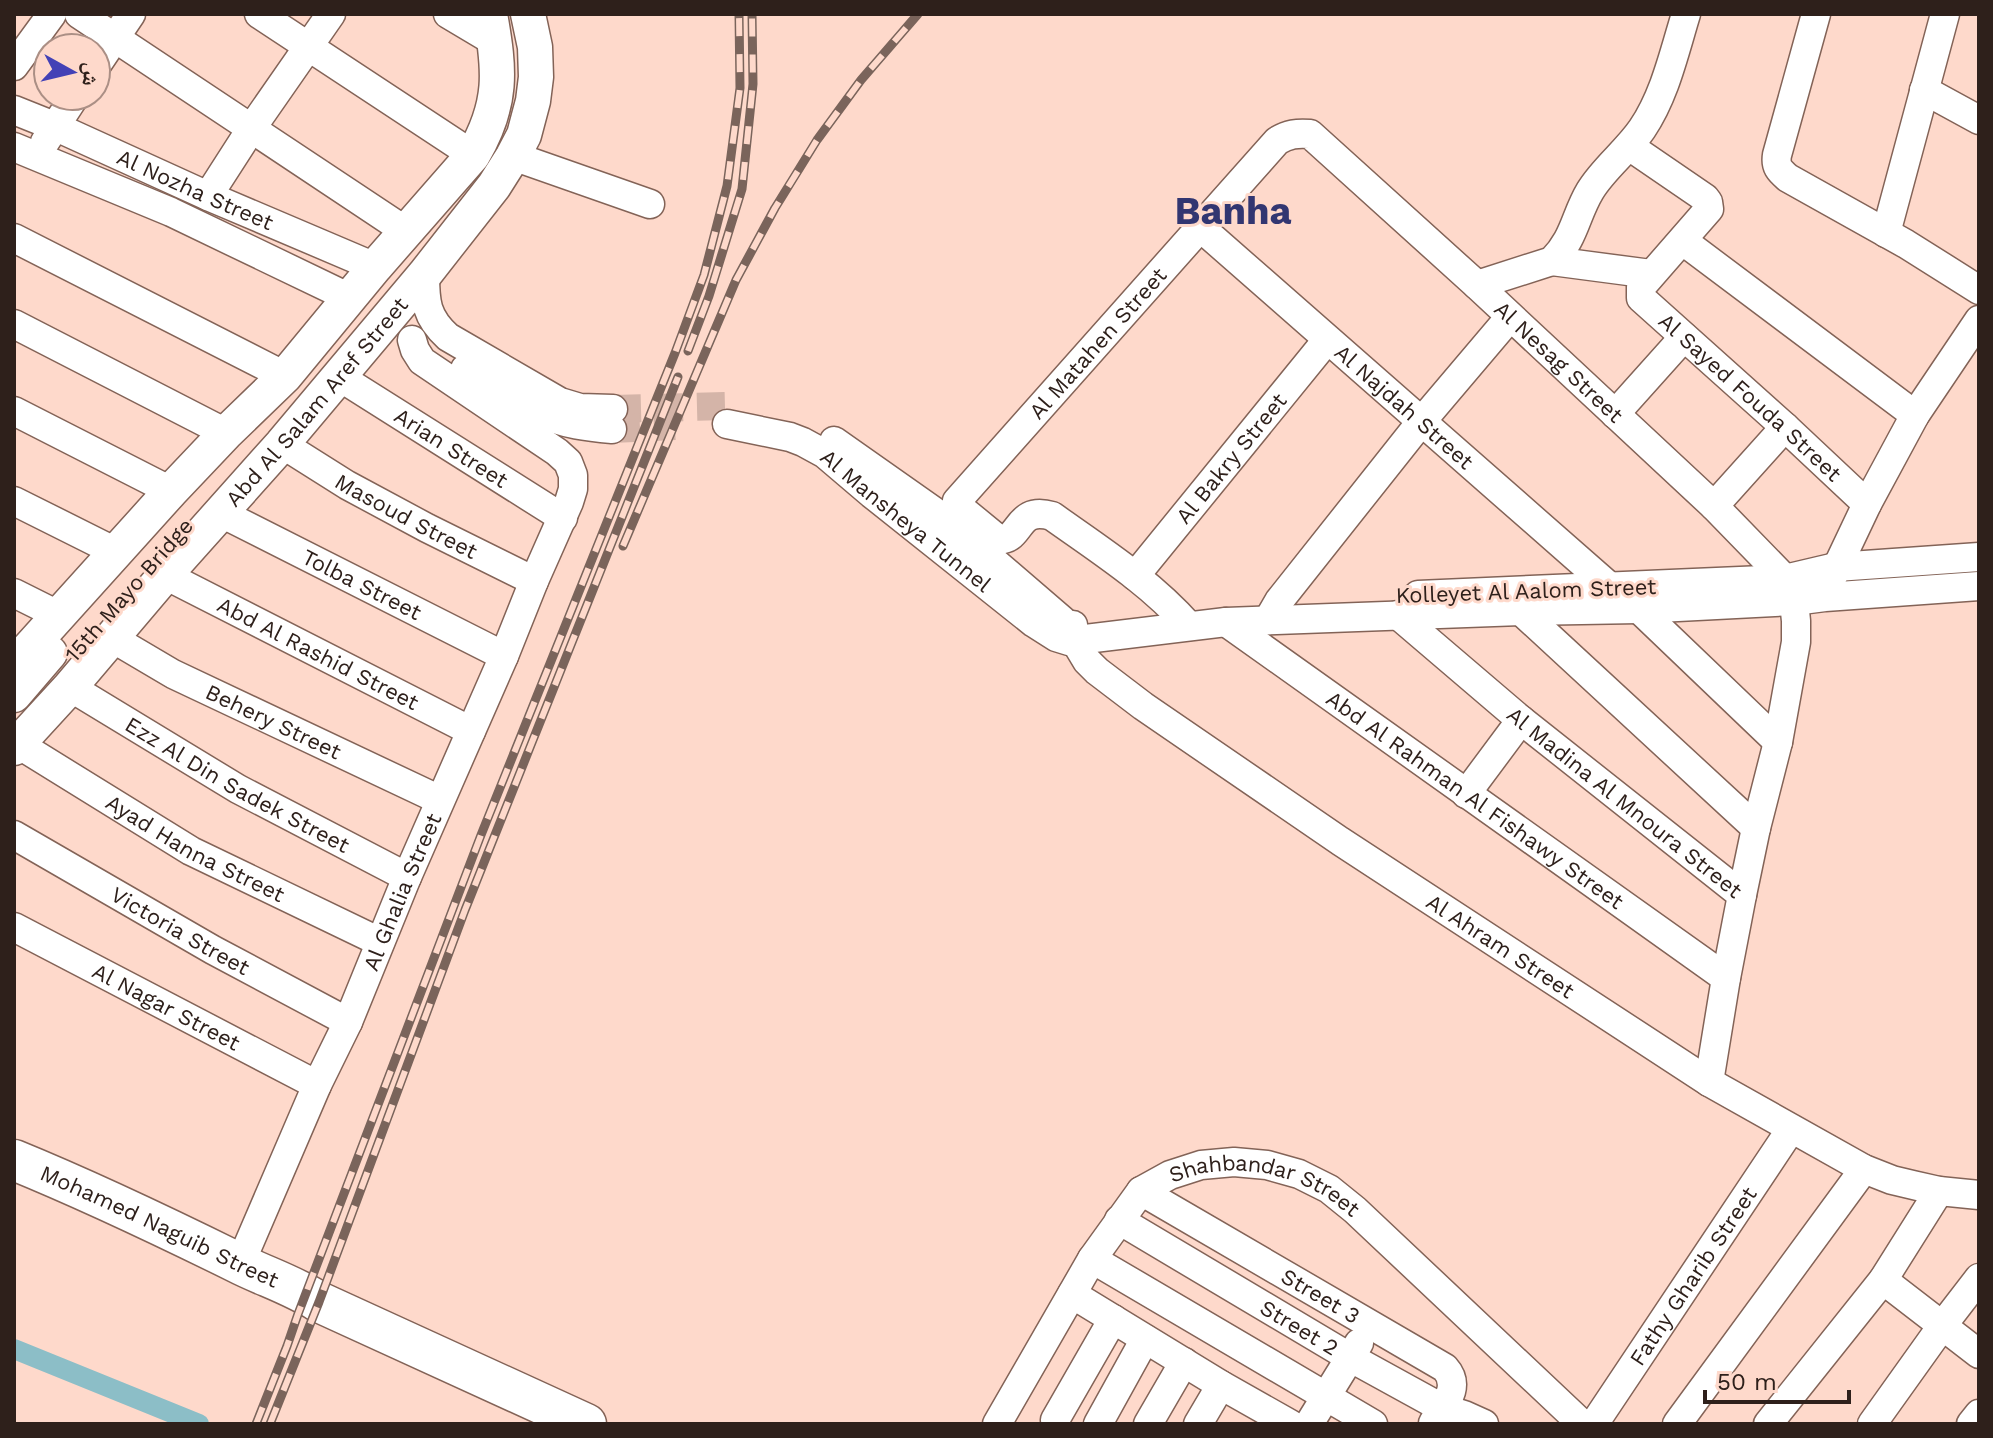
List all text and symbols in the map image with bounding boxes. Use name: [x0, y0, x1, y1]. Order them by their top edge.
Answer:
north arrow: [32, 32, 112, 112]
text: ش: [76, 61, 105, 88]
street label: Al Nozha Street: [113, 144, 277, 235]
district label: Banha: [1174, 189, 1292, 233]
street label: Al Matahen Street: [1024, 262, 1171, 424]
street label: Abd Al Salam Aref Street: [220, 292, 413, 511]
street label: Al Nesag Street: [1490, 296, 1628, 427]
street label: Al Sayed Fouda Street: [1654, 308, 1847, 486]
street label: Al Najdah Street: [1330, 339, 1479, 474]
street label: Al Bakry Street: [1170, 388, 1291, 528]
street label: Arian Street: [390, 402, 513, 493]
street label: Al Mansheya Tunnel: [816, 444, 997, 597]
street label: Masoud Street: [331, 468, 482, 564]
street label: 15th Mayo Bridge: [60, 513, 198, 667]
street label: Tolba Street: [298, 544, 426, 625]
street label: Kolleyet Al Aalom Street: [1395, 574, 1657, 608]
street label: Abd Al Rashid Street: [213, 591, 423, 715]
street label: Behery Street: [202, 679, 345, 764]
street label: Abd Al Rahman Al Fishawy Street: [1322, 685, 1629, 914]
street label: Al Madina Al Mnoura Street: [1502, 701, 1747, 903]
street label: Ezz Al Din Sadek Street: [121, 711, 354, 857]
street label: Ayad Hanna Street: [102, 789, 289, 907]
street label: Al Ghalia Street: [358, 809, 446, 974]
street label: Victoria Street: [107, 881, 254, 980]
street label: Al Ahram Street: [1422, 889, 1579, 1003]
street label: Al Nagar Street: [89, 958, 245, 1055]
street label: Shahbandar Street: [1166, 1149, 1365, 1221]
street label: Mohamed Naguib Street: [37, 1160, 283, 1292]
street label: Fathy Gharib Street: [1624, 1182, 1761, 1370]
street label: Street 3: [1277, 1263, 1364, 1328]
street label: Street 2: [1256, 1294, 1343, 1360]
scale bar: [1705, 1354, 1849, 1404]
text: 50 m: [1717, 1368, 1777, 1396]

